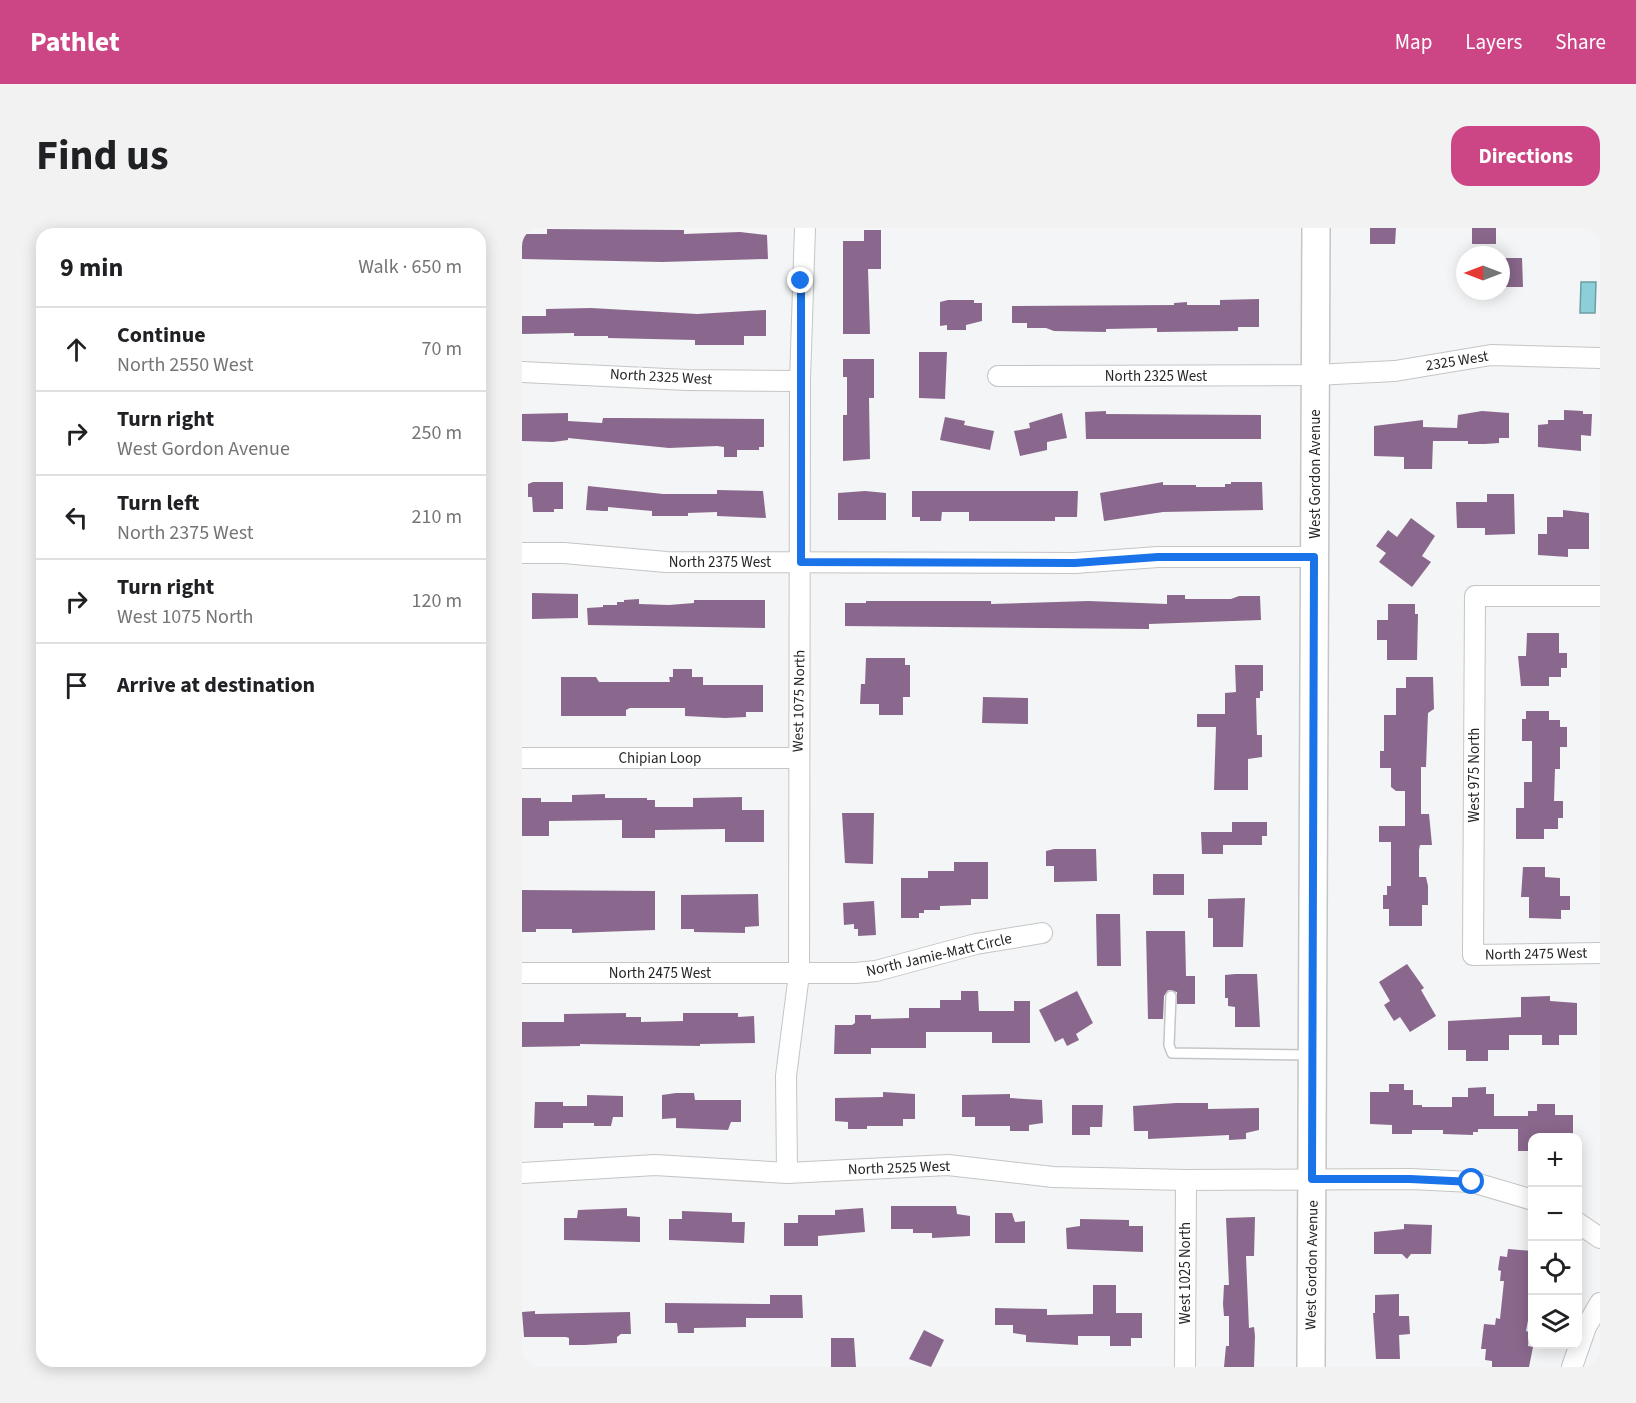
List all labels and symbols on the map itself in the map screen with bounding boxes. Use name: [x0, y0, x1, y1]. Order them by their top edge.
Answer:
north arrow: [1456, 246, 1510, 300]
route end: [787, 267, 813, 293]
street label: 2325 West: [1424, 346, 1490, 376]
street label: North 2325 West: [609, 364, 713, 390]
street label: North 2325 West: [1105, 366, 1207, 387]
street label: West Gordon Avenue: [1305, 409, 1326, 539]
street label: North 2375 West: [669, 552, 771, 573]
street label: West 1075 North: [788, 650, 810, 752]
street label: West 975 North: [1464, 728, 1485, 822]
street label: Chipian Loop: [619, 748, 701, 769]
street label: North Jamie-Matt Circle: [864, 928, 1014, 982]
street label: North 2475 West: [1485, 943, 1587, 965]
street label: North 2475 West: [609, 963, 711, 984]
street label: North 2525 West: [847, 1156, 951, 1180]
route start: [1458, 1168, 1484, 1194]
street label: West Gordon Avenue: [1300, 1200, 1324, 1330]
street label: West 1025 North: [1175, 1222, 1196, 1324]

